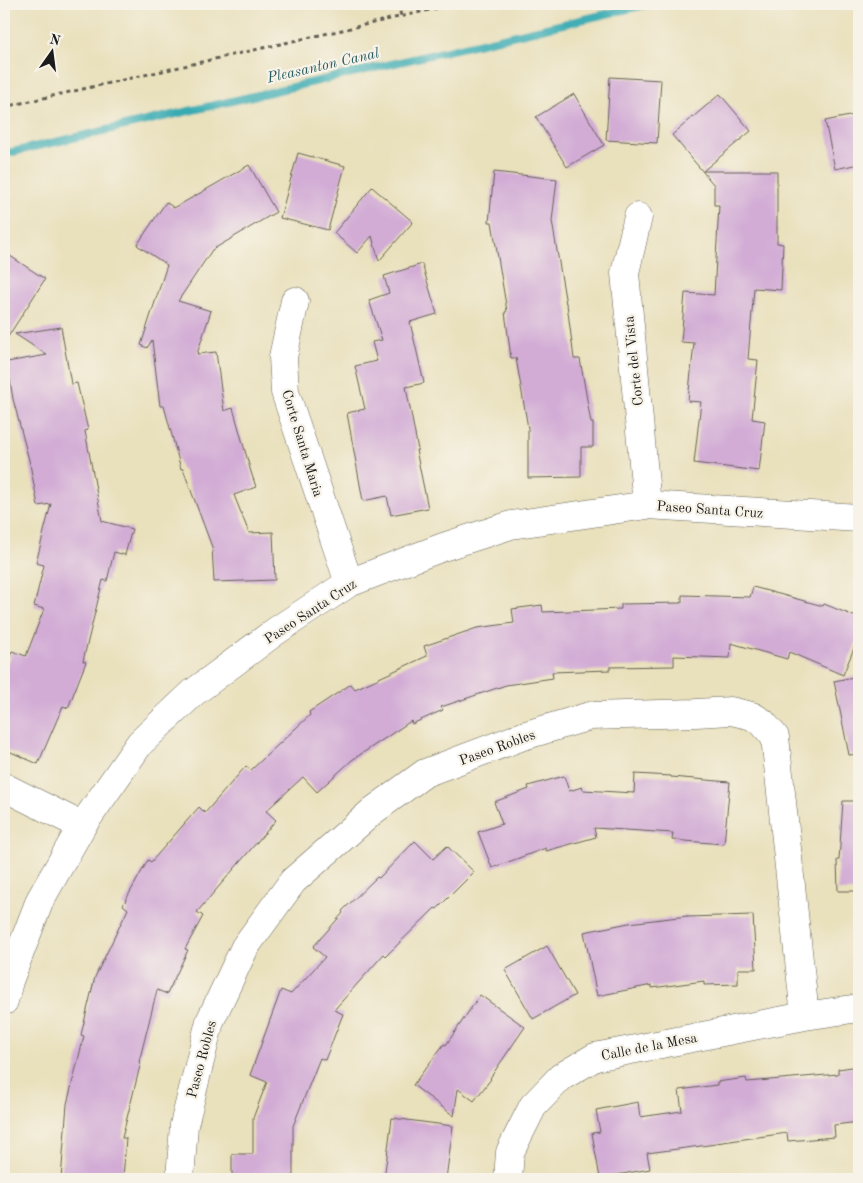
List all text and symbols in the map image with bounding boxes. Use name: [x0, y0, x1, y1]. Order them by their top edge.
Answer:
north arrow: [28, 28, 78, 78]
text: N: [48, 32, 62, 49]
water label: Pleasanton Canal: [265, 46, 382, 87]
street label: Corte del Vista: [622, 315, 646, 407]
street label: Corte Santa Maria: [279, 388, 325, 499]
street label: Paseo Santa Cruz: [656, 499, 764, 521]
street label: Paseo Santa Cruz: [262, 577, 359, 647]
street label: Paseo Robles: [458, 728, 537, 768]
street label: Paseo Robles: [185, 1019, 219, 1100]
street label: Calle de la Mesa: [600, 1031, 699, 1063]

